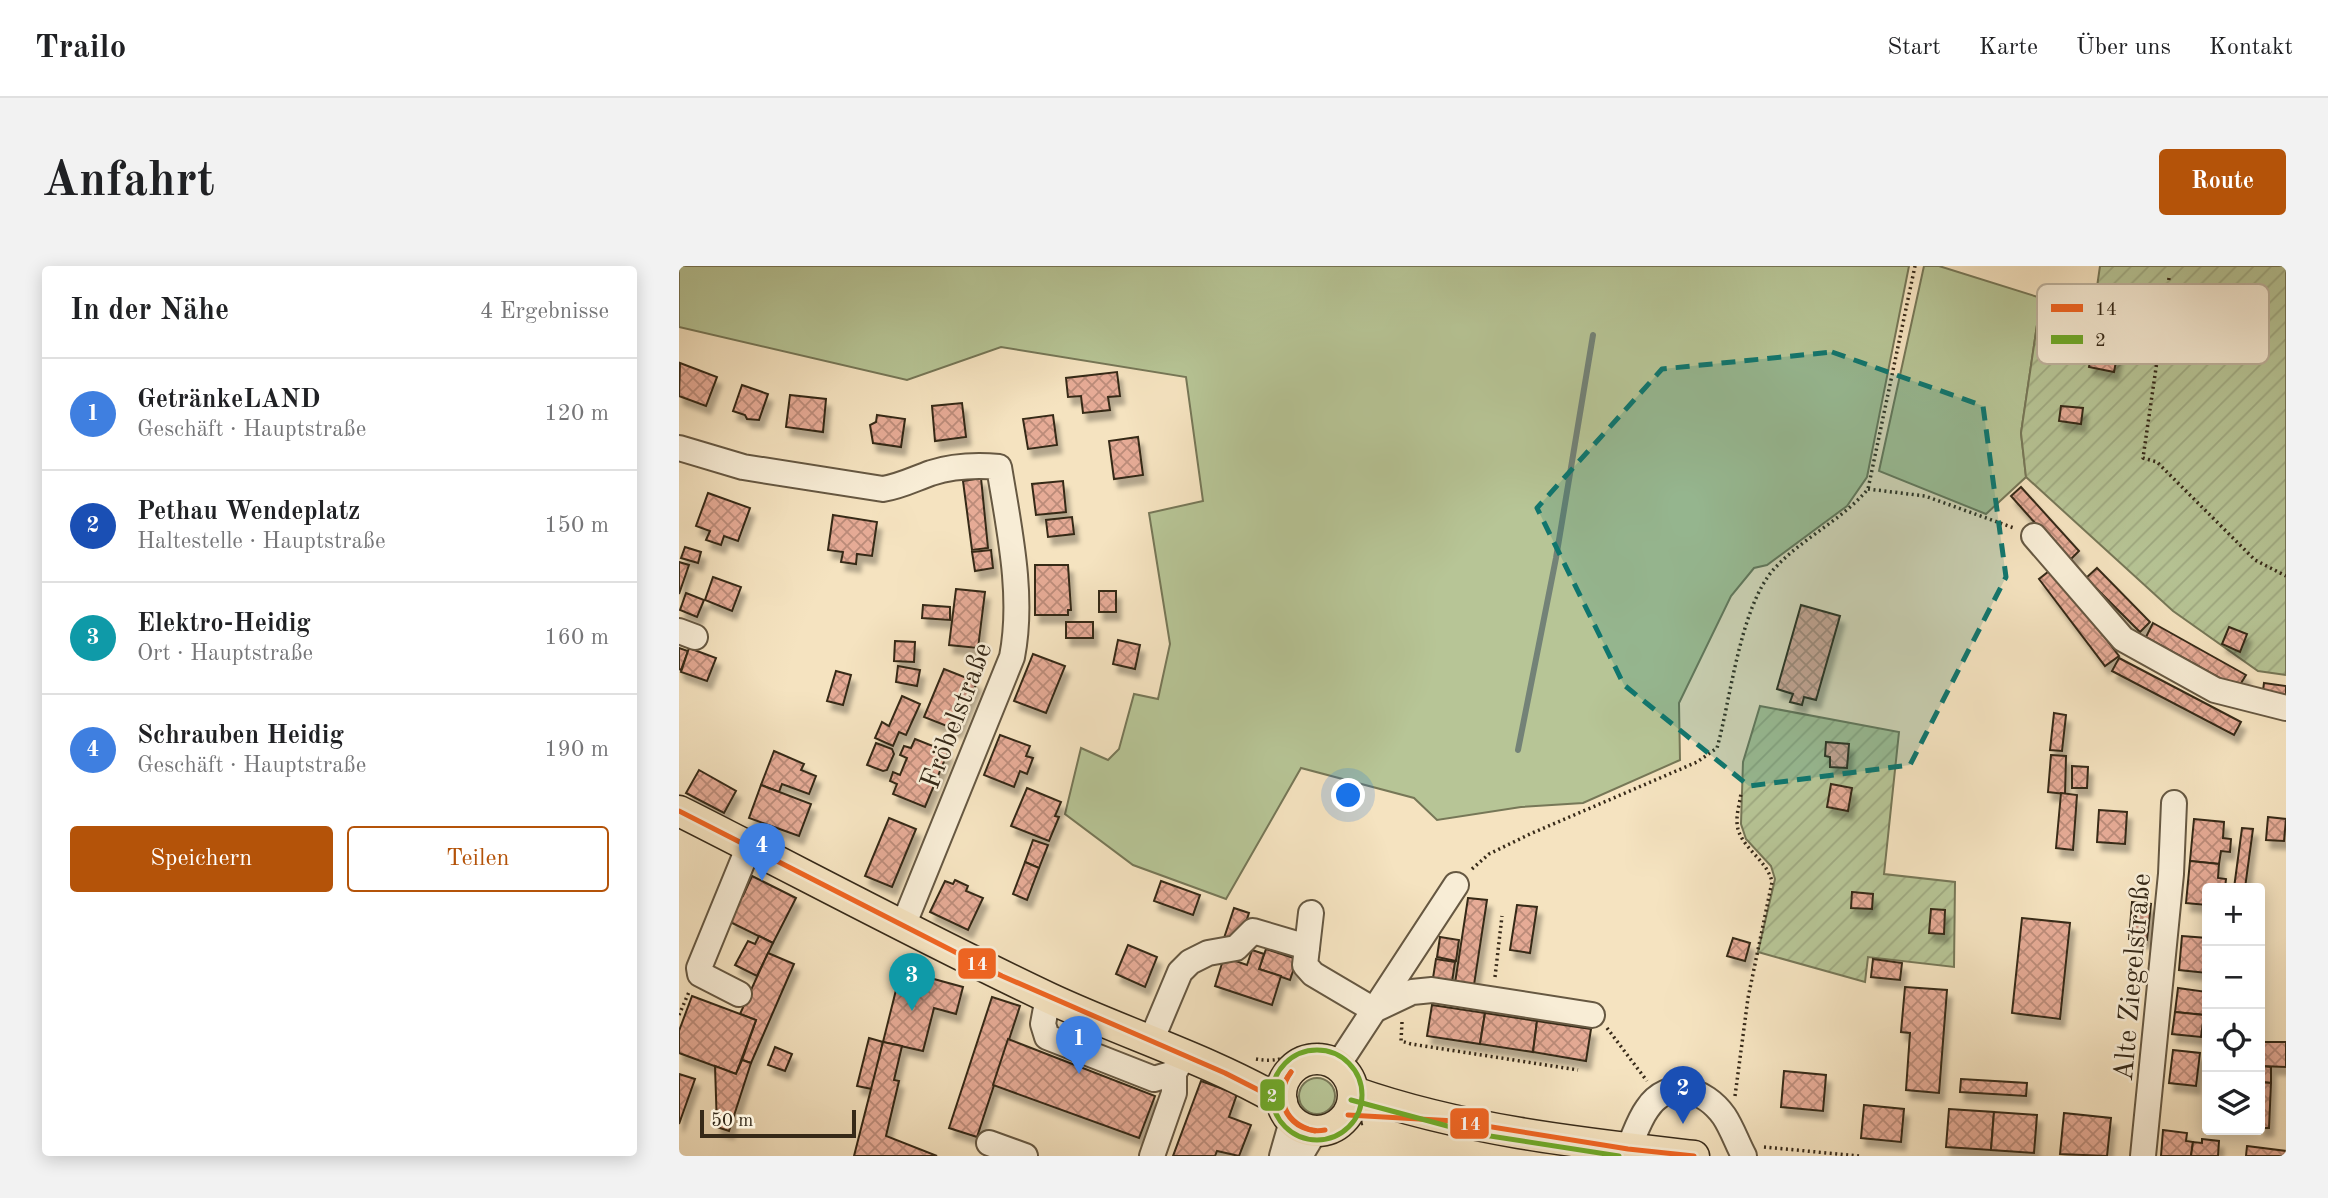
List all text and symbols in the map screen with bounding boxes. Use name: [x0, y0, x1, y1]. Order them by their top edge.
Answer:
text: Trailo: [35, 32, 126, 65]
text: Start: [1887, 36, 1941, 60]
text: Karte: [1979, 36, 2038, 60]
text: Über uns: [2076, 36, 2171, 60]
text: Kontakt: [2209, 36, 2293, 60]
button: Route: [2159, 149, 2286, 215]
text: Anfahrt: [42, 158, 215, 207]
legend: [2037, 284, 2269, 364]
text: In der Nähe: [70, 296, 229, 326]
text: 4 Ergebnisse: [480, 300, 609, 323]
text: 14: [2095, 301, 2117, 320]
text: 2: [2095, 332, 2106, 351]
text: GetränkeLAND: [137, 387, 321, 413]
text: 1: [86, 402, 100, 425]
text: 120 m: [544, 402, 609, 425]
text: Geschäft · Hauptstraße: [137, 418, 366, 441]
text: Pethau Wendeplatz: [137, 499, 360, 525]
text: 2: [86, 514, 100, 537]
text: 150 m: [544, 514, 609, 537]
text: Haltestelle · Hauptstraße: [137, 530, 386, 553]
text: Elektro-Heidig: [137, 611, 311, 637]
text: 3: [86, 626, 100, 649]
text: 160 m: [544, 626, 609, 649]
street label: Fröbelstraße: [917, 639, 998, 793]
text: Ort · Hauptstraße: [137, 642, 313, 665]
text: Schrauben Heidig: [137, 723, 344, 749]
text: 4: [86, 738, 100, 761]
text: 190 m: [544, 738, 609, 761]
text: Geschäft · Hauptstraße: [137, 754, 366, 777]
your location: [1331, 778, 1365, 812]
pin: 4: [739, 823, 785, 881]
button: Speichern: [70, 826, 333, 892]
button: Teilen: [347, 826, 609, 892]
street label: Alte Ziegelstraße: [2111, 872, 2157, 1082]
map controls: [2202, 883, 2265, 1135]
button: +: [2202, 883, 2265, 946]
button: −: [2202, 946, 2265, 1009]
line badge: 14: [957, 947, 997, 980]
pin: 3: [889, 953, 935, 1011]
text: 14: [966, 956, 988, 975]
button: locate: [2202, 1009, 2265, 1072]
pin: 1: [1056, 1016, 1102, 1074]
pin: 2: [1660, 1066, 1706, 1124]
button: layers: [2202, 1072, 2265, 1135]
line badge: 2: [1259, 1078, 1286, 1112]
text: 2: [1266, 1088, 1278, 1107]
scale bar: [700, 1107, 856, 1139]
line badge: 14: [1449, 1107, 1490, 1140]
text: 50 m: [711, 1112, 753, 1131]
text: 14: [1459, 1116, 1481, 1135]

